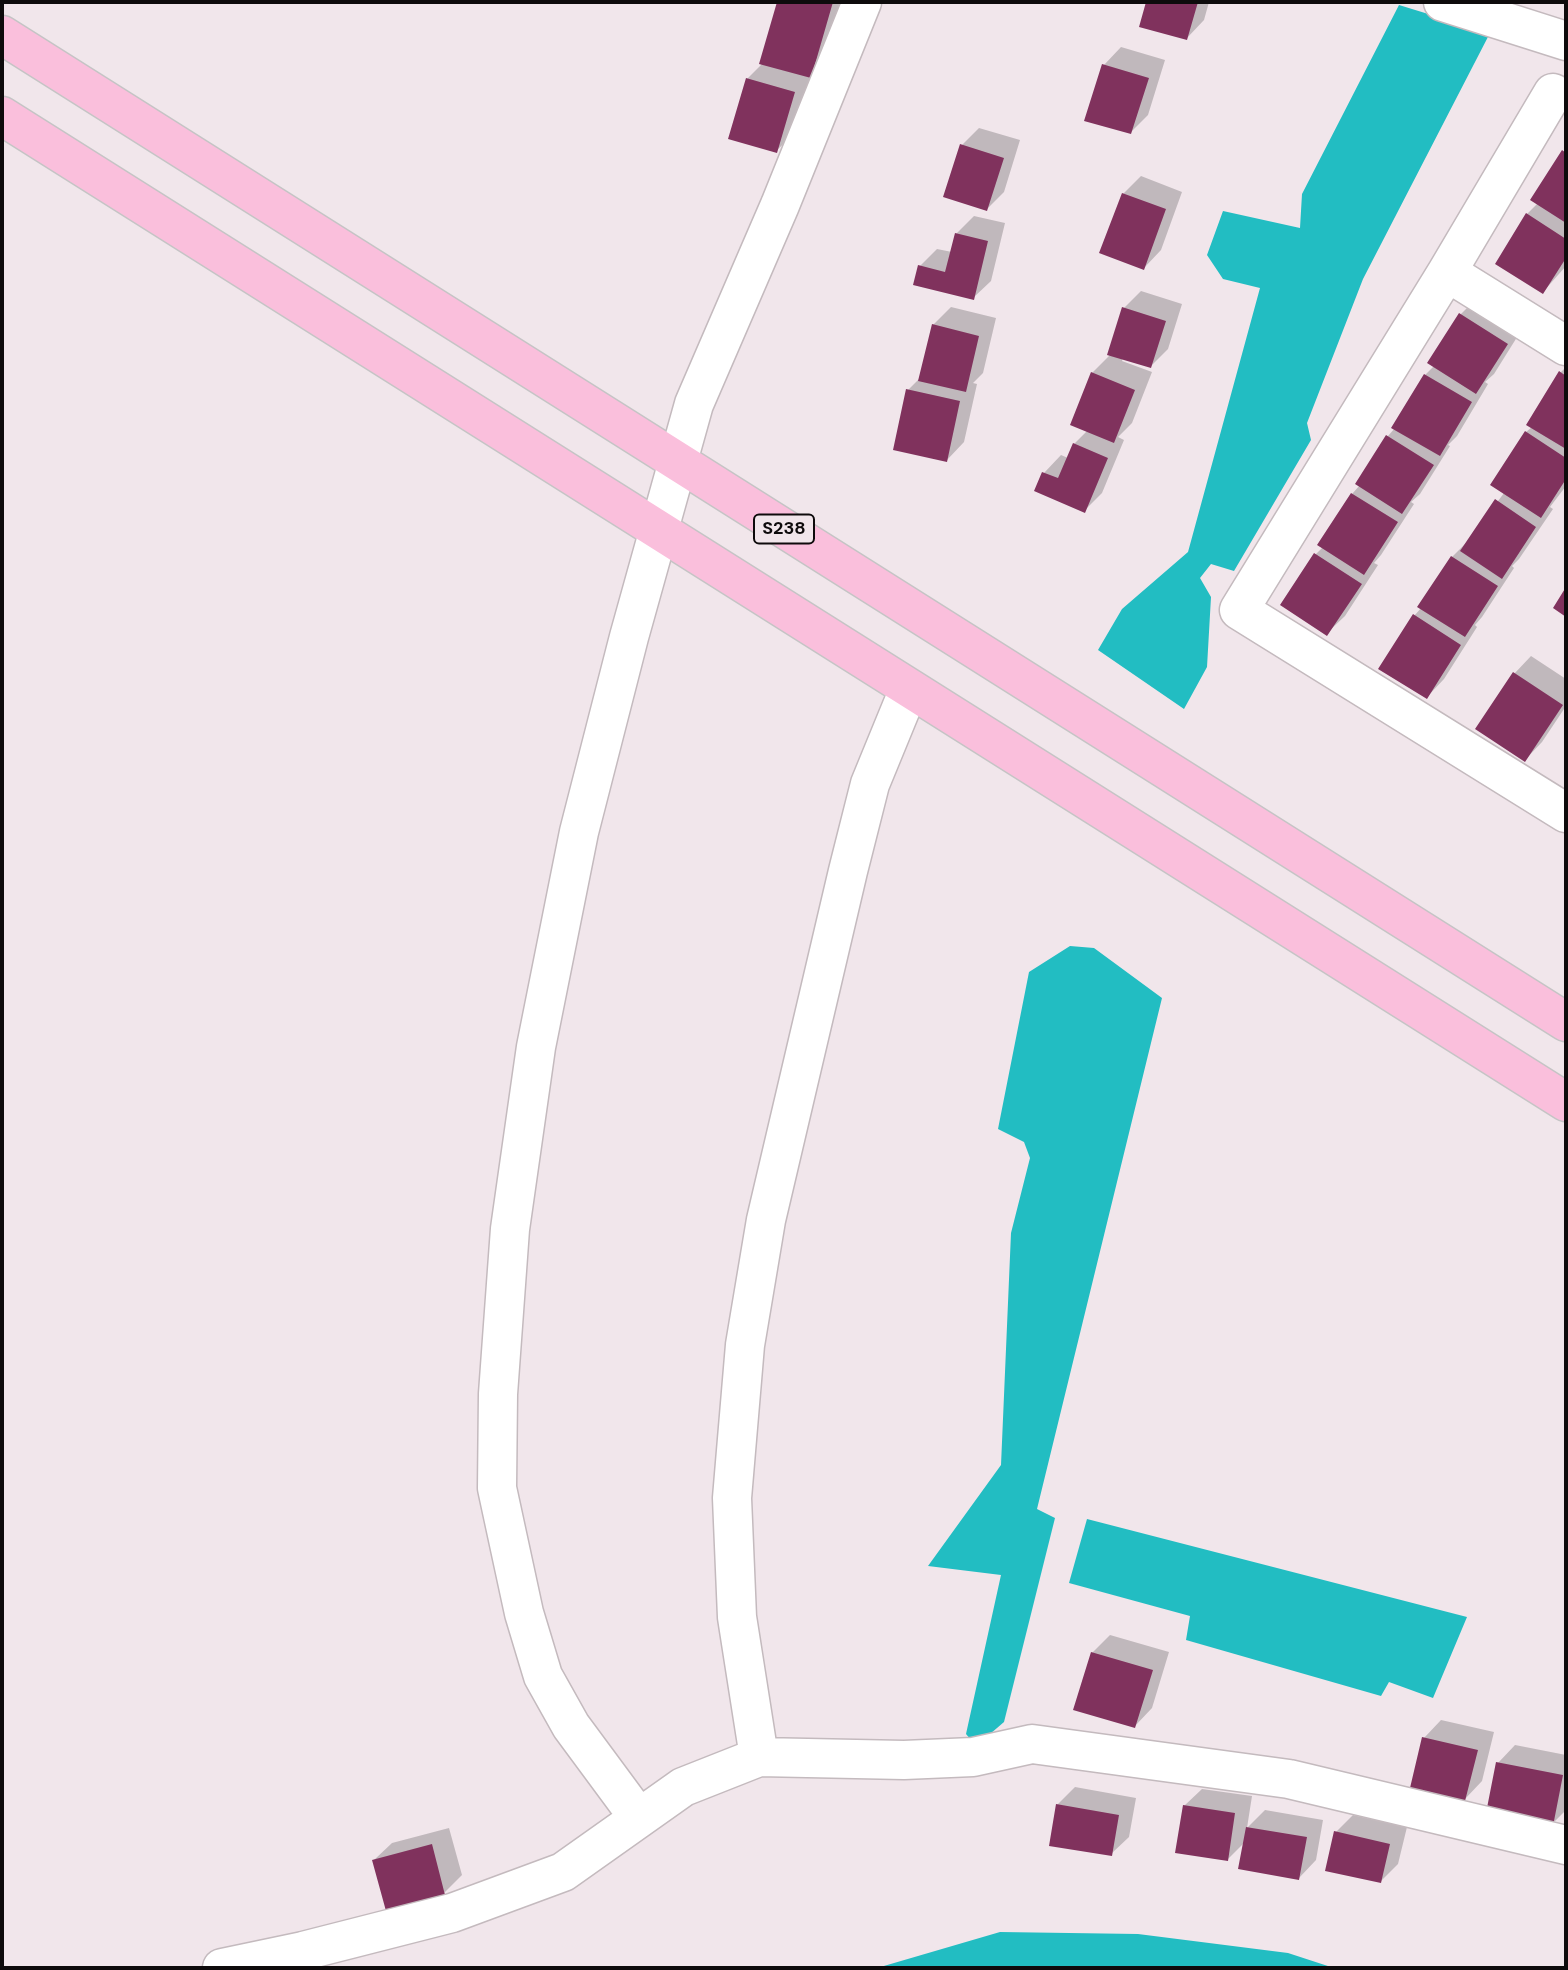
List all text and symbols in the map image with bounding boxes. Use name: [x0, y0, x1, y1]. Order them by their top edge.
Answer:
road number: S238: [754, 514, 814, 544]

